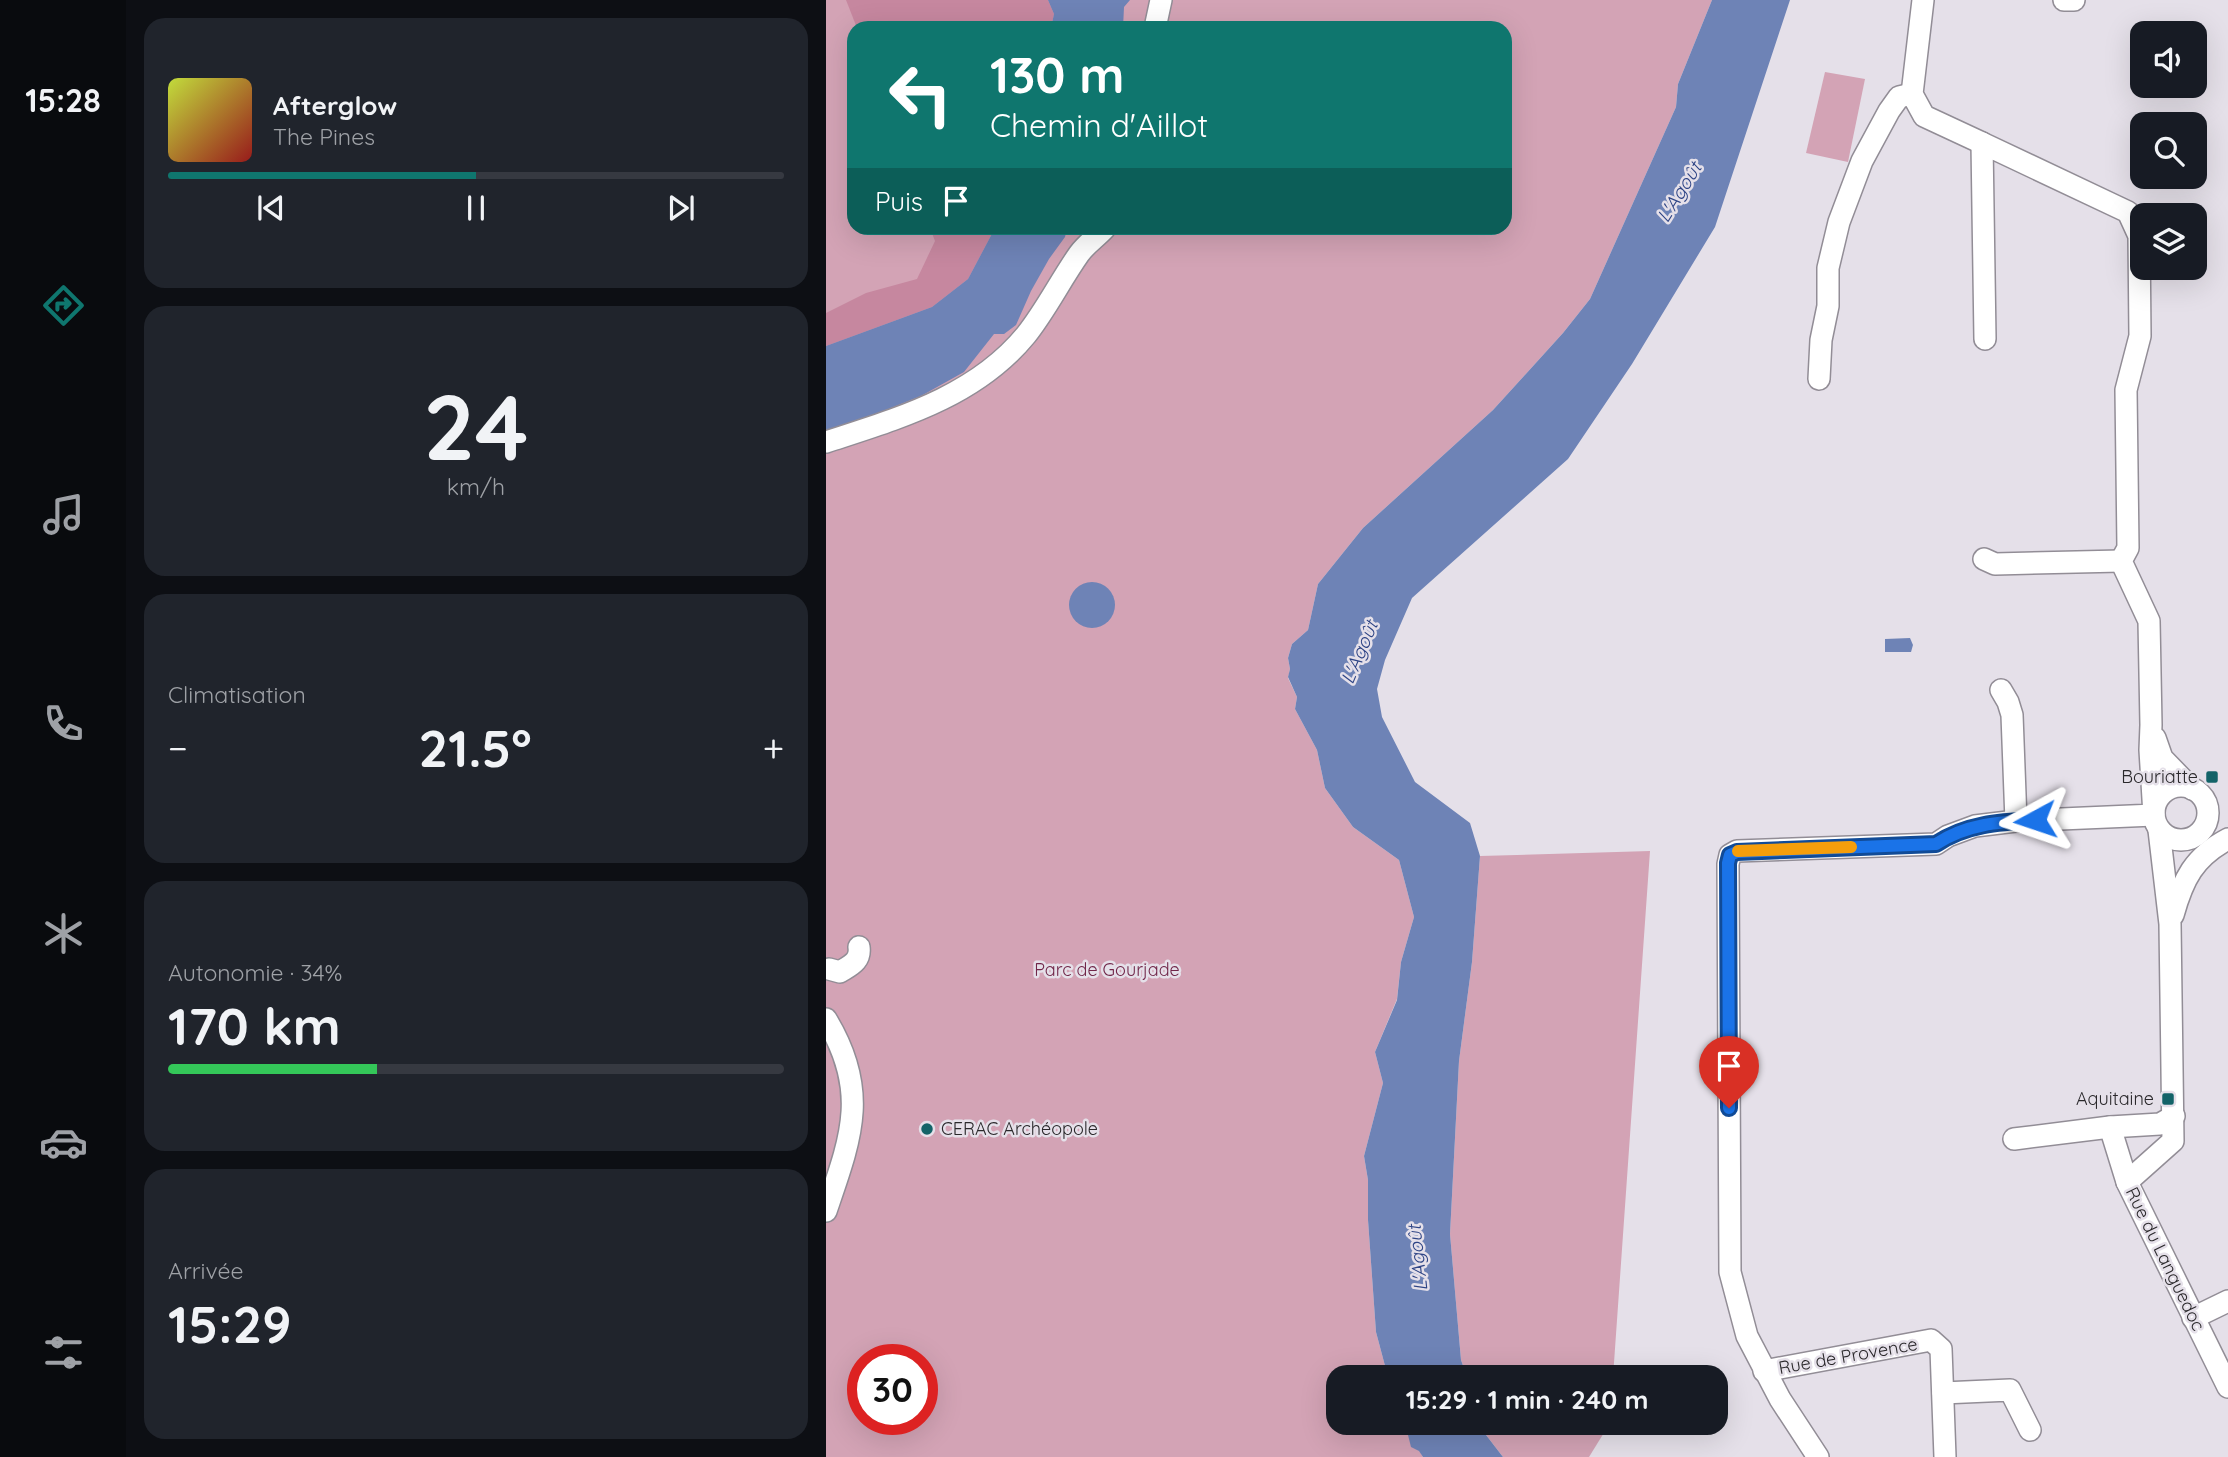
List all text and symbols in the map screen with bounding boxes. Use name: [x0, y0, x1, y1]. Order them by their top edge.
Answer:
map controls: [2130, 21, 2207, 280]
button: sound: [2130, 21, 2207, 98]
text: 130 m: [990, 44, 1124, 105]
icon: left: [875, 49, 966, 140]
text: 15:28: [25, 80, 101, 120]
text: Afterglow: [273, 89, 397, 122]
text: Chemin d'Aillot: [990, 105, 1208, 145]
button: search: [2130, 112, 2207, 189]
text: The Pines: [273, 122, 375, 151]
water label: L'Agoût: [1651, 155, 1708, 226]
icon: arrive: [937, 182, 975, 220]
text: Puis: [875, 185, 923, 218]
icon: previous: [252, 189, 290, 227]
icon: pause: [457, 189, 495, 227]
icon: next: [662, 189, 700, 227]
button: layers: [2130, 203, 2207, 280]
icon: directions: [39, 281, 88, 330]
text: 24: [423, 369, 529, 483]
text: km/h: [447, 472, 505, 501]
icon: music: [39, 490, 88, 539]
water label: L'Agoût: [1335, 614, 1384, 687]
text: Climatisation: [168, 680, 306, 709]
icon: phone: [39, 699, 88, 748]
text: 21.5°: [419, 715, 532, 780]
text: −: [168, 724, 188, 772]
text: +: [763, 724, 784, 772]
place label: Bouriatte: [2121, 765, 2198, 788]
marker: Bouriatte: [2204, 769, 2220, 785]
position arrow: [1998, 783, 2072, 857]
icon: climate: [39, 909, 88, 958]
text: Autonomie · 34%: [168, 958, 342, 987]
park label: Parc de Gourjade: [1034, 958, 1180, 981]
text: 170 km: [168, 993, 341, 1058]
pin: [1699, 1036, 1759, 1108]
icon: arrive: [1710, 1047, 1748, 1085]
place label: Aquitaine: [2076, 1087, 2154, 1110]
marker: Aquitaine: [2160, 1091, 2176, 1107]
place label: CERAC Archéopole: [941, 1117, 1098, 1140]
icon: car: [39, 1118, 88, 1167]
marker: CERAC Archéopole: [919, 1121, 935, 1137]
street label: Rue du Languedoc: [2121, 1183, 2210, 1334]
water label: L'Agoût: [1401, 1221, 1432, 1292]
text: Arrivée: [168, 1256, 244, 1285]
text: 15:29: [168, 1291, 292, 1356]
icon: filters: [39, 1328, 88, 1377]
street label: Rue de Provence: [1777, 1332, 1919, 1379]
speed limit sign: 30: [847, 1344, 938, 1435]
text: 15:29 · 1 min · 240 m: [1406, 1383, 1648, 1416]

